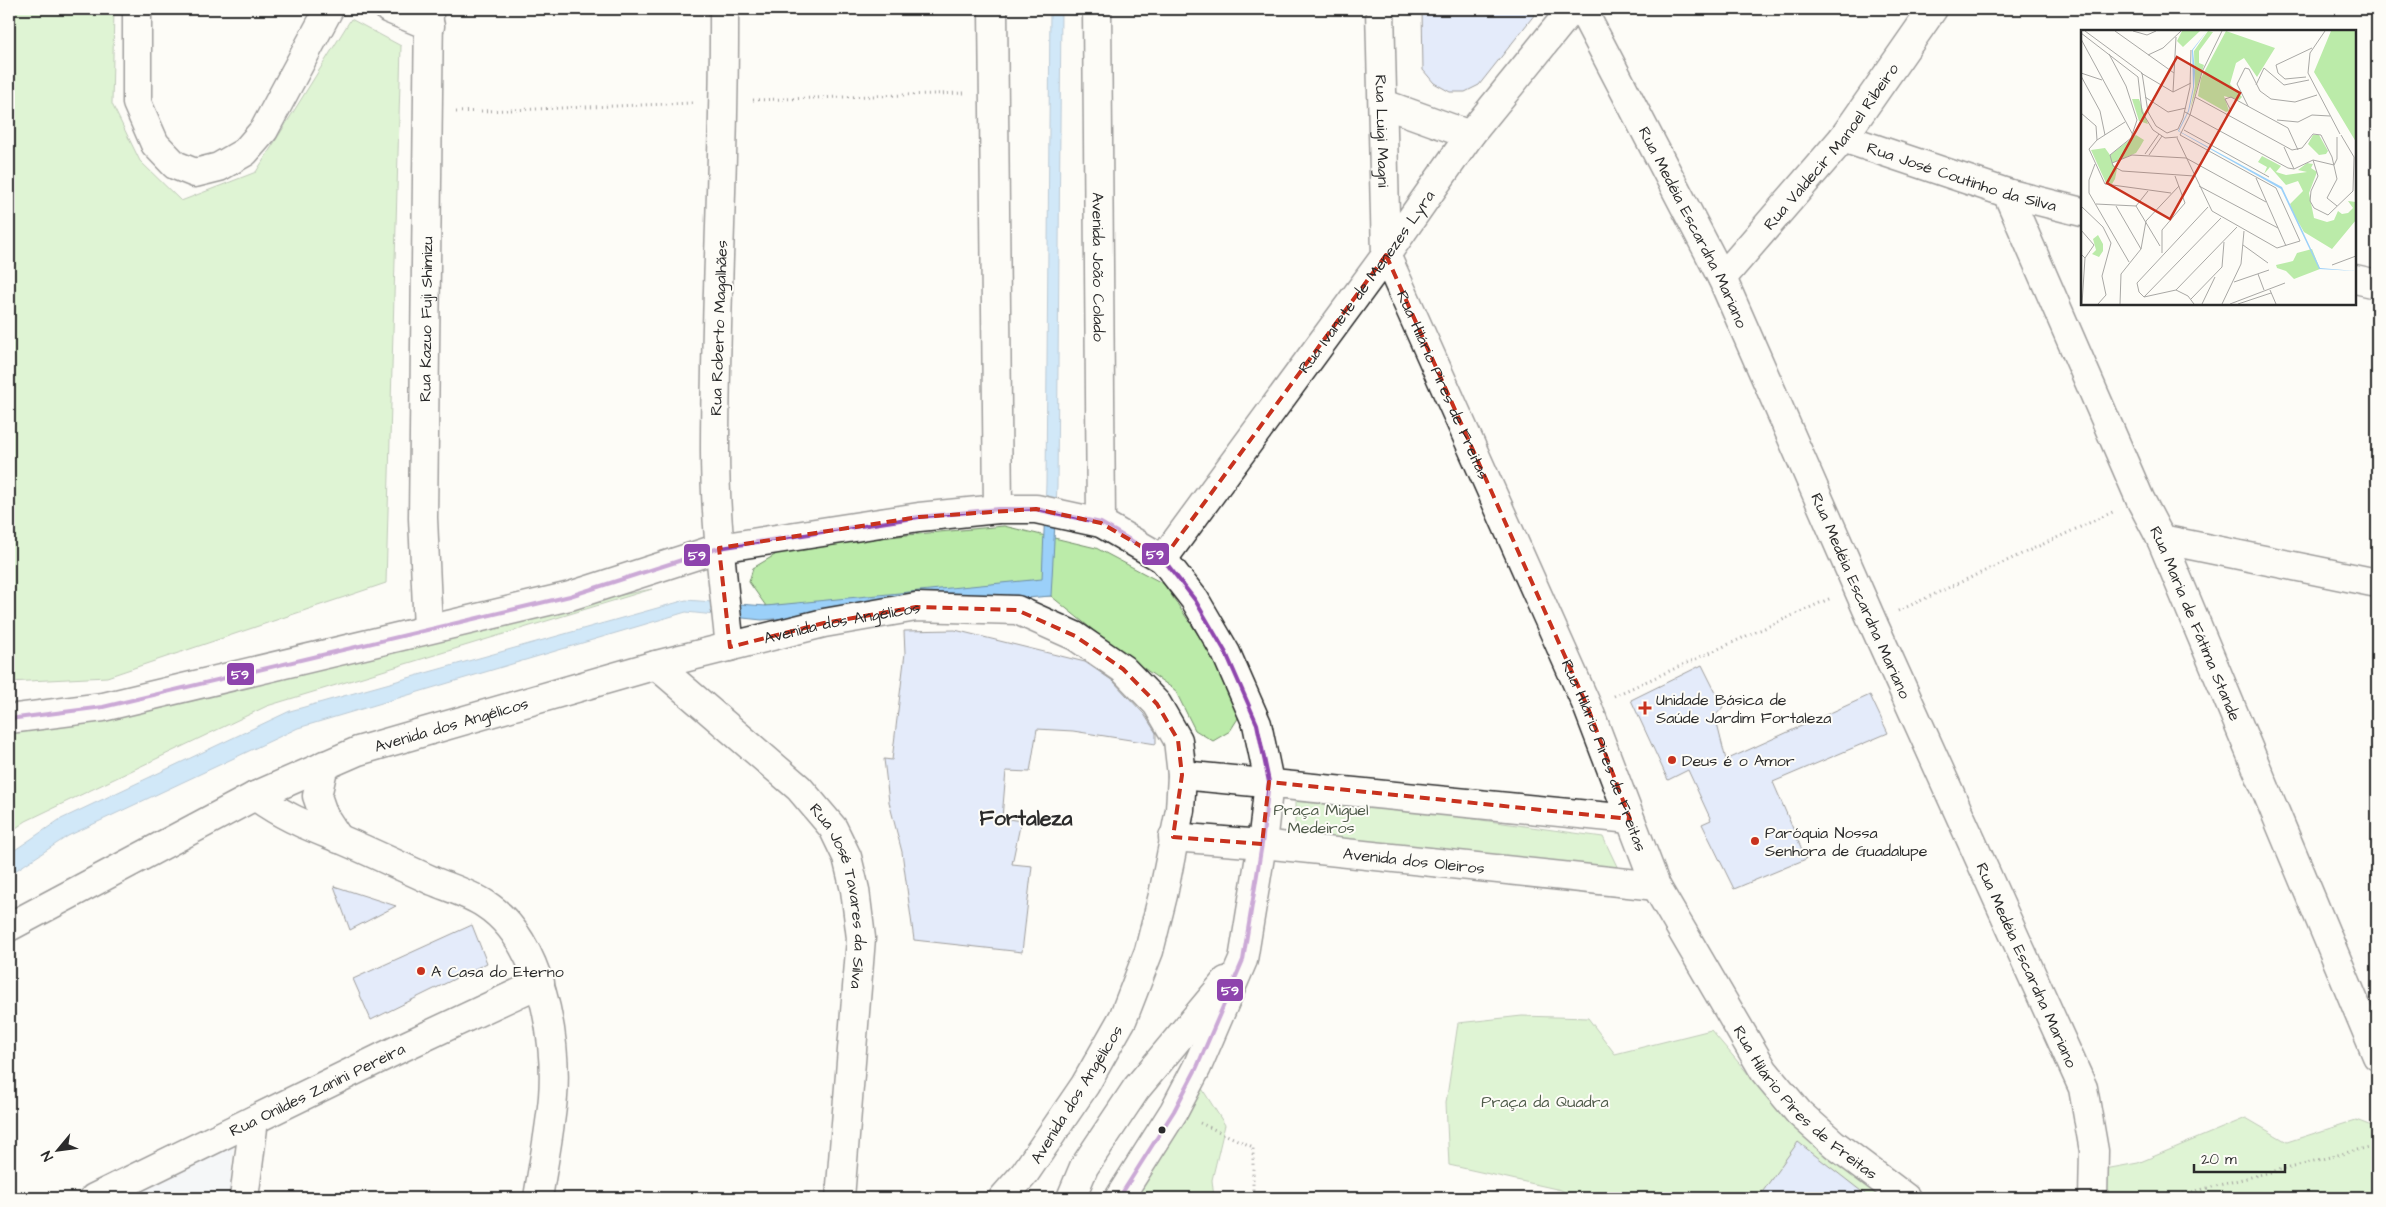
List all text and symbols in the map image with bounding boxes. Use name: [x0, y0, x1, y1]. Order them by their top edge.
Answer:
inset map: [2081, 30, 2356, 305]
street label: Rua Valdecir Manoel Ribeiro: [1759, 59, 1904, 235]
street label: Rua Luigi Magni: [1370, 74, 1394, 188]
street label: Rua Medéia Escardna Mariano: [1633, 123, 1752, 332]
street label: Rua José Coutinho da Silva: [1864, 137, 2059, 217]
street label: Rua Ivanete de Menezes Lyra: [1293, 186, 1440, 378]
street label: Avenida João Colado: [1086, 192, 1110, 342]
street label: Rua Kazuo Fuji Shimizu: [414, 236, 438, 402]
street label: Rua Roberto Magalhães: [705, 240, 734, 416]
street label: Rua Hilário Pires de Freitas: [1391, 287, 1495, 483]
street label: Rua Medéia Escardna Mariano: [1805, 490, 1916, 702]
street label: Rua Maria de Fátima Stande: [2144, 522, 2246, 725]
line badge: 59: [1141, 542, 1170, 566]
line badge: 59: [683, 543, 711, 567]
text: 59: [1146, 545, 1164, 565]
text: 59: [688, 546, 706, 566]
street label: Avenida dos Angélicos: [761, 596, 922, 650]
street label: Rua Hilário Pires de Freitas: [1556, 656, 1652, 855]
line badge: 59: [226, 662, 255, 686]
text: 59: [231, 665, 249, 685]
place label: Unidade Básica de Saúde Jardim Fortaleza: [1656, 689, 1831, 729]
street label: Avenida dos Angélicos: [372, 692, 531, 758]
marker: Unidade Básica de Saúde Jardim Fortaleza: [1638, 701, 1652, 715]
place label: Deus é o Amor: [1682, 750, 1795, 772]
marker: Deus é o Amor: [1666, 754, 1678, 766]
street label: Rua José Tavares da Silva: [805, 799, 871, 990]
park label: Praça Miguel Medeiros: [1273, 799, 1369, 839]
district label: Fortaleza: [980, 804, 1073, 833]
place label: Paróquia Nossa Senhora de Guadalupe: [1765, 822, 1928, 862]
marker: Paróquia Nossa Senhora de Guadalupe: [1749, 835, 1761, 847]
street label: Avenida dos Oleiros: [1342, 843, 1486, 880]
street label: Rua Medéia Escardna Mariano: [1971, 859, 2082, 1071]
place label: A Casa do Eterno: [431, 961, 564, 983]
marker: A Casa do Eterno: [415, 965, 427, 977]
line badge: 59: [1216, 978, 1244, 1002]
text: 59: [1221, 981, 1239, 1001]
street label: Avenida dos Angélicos: [1025, 1021, 1129, 1168]
street label: Rua Hilário Pires de Freitas: [1728, 1022, 1882, 1185]
street label: Rua Onildes Zanini Pereira: [226, 1038, 409, 1142]
park label: Praça da Quadra: [1481, 1091, 1609, 1113]
north arrow: [32, 1124, 82, 1174]
unlabelled marker: [1157, 1125, 1167, 1135]
scale bar: [2194, 1142, 2285, 1174]
text: N: [37, 1147, 58, 1165]
text: 20 m: [2201, 1149, 2237, 1170]

